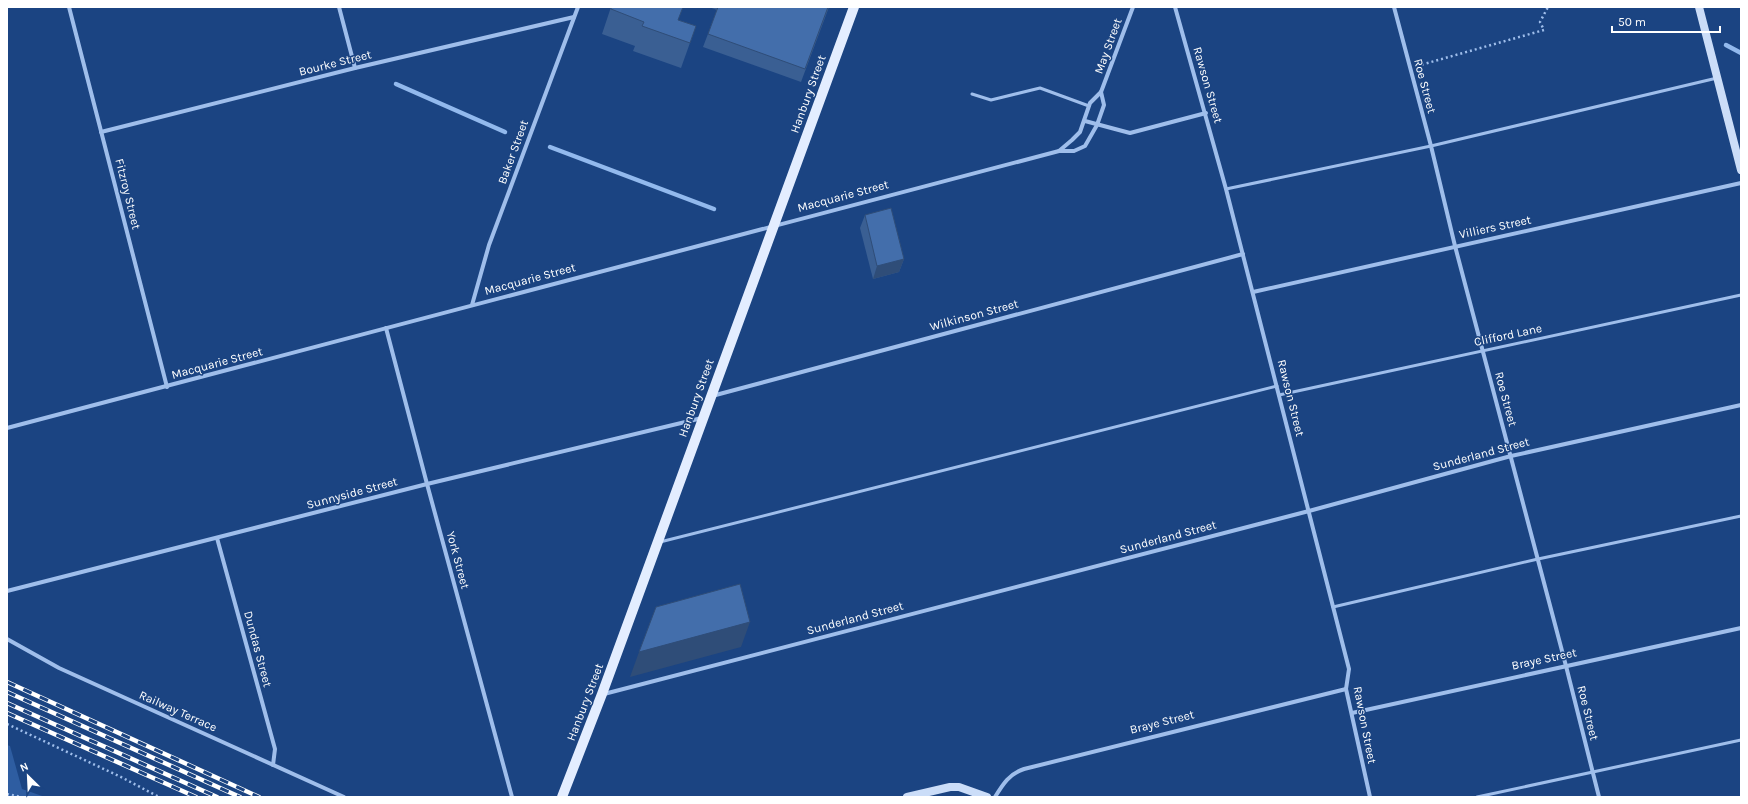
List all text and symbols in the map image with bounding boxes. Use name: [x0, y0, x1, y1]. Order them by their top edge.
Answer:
scale bar: [1612, 8, 1720, 34]
text: 50 m: [1618, 15, 1646, 29]
street label: May Street: [1091, 16, 1125, 76]
street label: Rawson Street: [1190, 45, 1226, 125]
street label: Bourke Street: [297, 47, 373, 79]
street label: Hanbury Street: [787, 53, 829, 135]
street label: Roe Street: [1411, 57, 1439, 115]
street label: Baker Street: [495, 118, 531, 186]
street label: Fitzroy Street: [112, 157, 144, 231]
street label: Macquarie Street: [796, 177, 891, 215]
street label: Villiers Street: [1458, 212, 1533, 241]
street label: Macquarie Street: [483, 260, 578, 298]
street label: Wilkinson Street: [928, 296, 1020, 334]
street label: Clifford Lane: [1473, 321, 1543, 349]
street label: Macquarie Street: [170, 344, 265, 382]
street label: Hanbury Street: [675, 357, 717, 439]
street label: Rawson Street: [1275, 358, 1307, 438]
street label: Roe Street: [1492, 370, 1520, 428]
street label: Sunderland Street: [1431, 434, 1531, 474]
street label: Sunnyside Street: [305, 474, 399, 512]
street label: Sunderland Street: [1118, 517, 1218, 557]
street label: York Street: [444, 530, 473, 591]
street label: Sunderland Street: [805, 598, 905, 638]
street label: Dundas Street: [241, 609, 275, 689]
street label: Braye Street: [1510, 645, 1578, 673]
street label: Hanbury Street: [564, 661, 606, 743]
street label: Roe Street: [1574, 684, 1602, 742]
street label: Rawson Street: [1351, 685, 1379, 765]
street label: Railway Terrace: [137, 688, 219, 734]
street label: Braye Street: [1128, 707, 1196, 737]
north arrow: [8, 756, 48, 796]
text: N: [18, 760, 30, 775]

